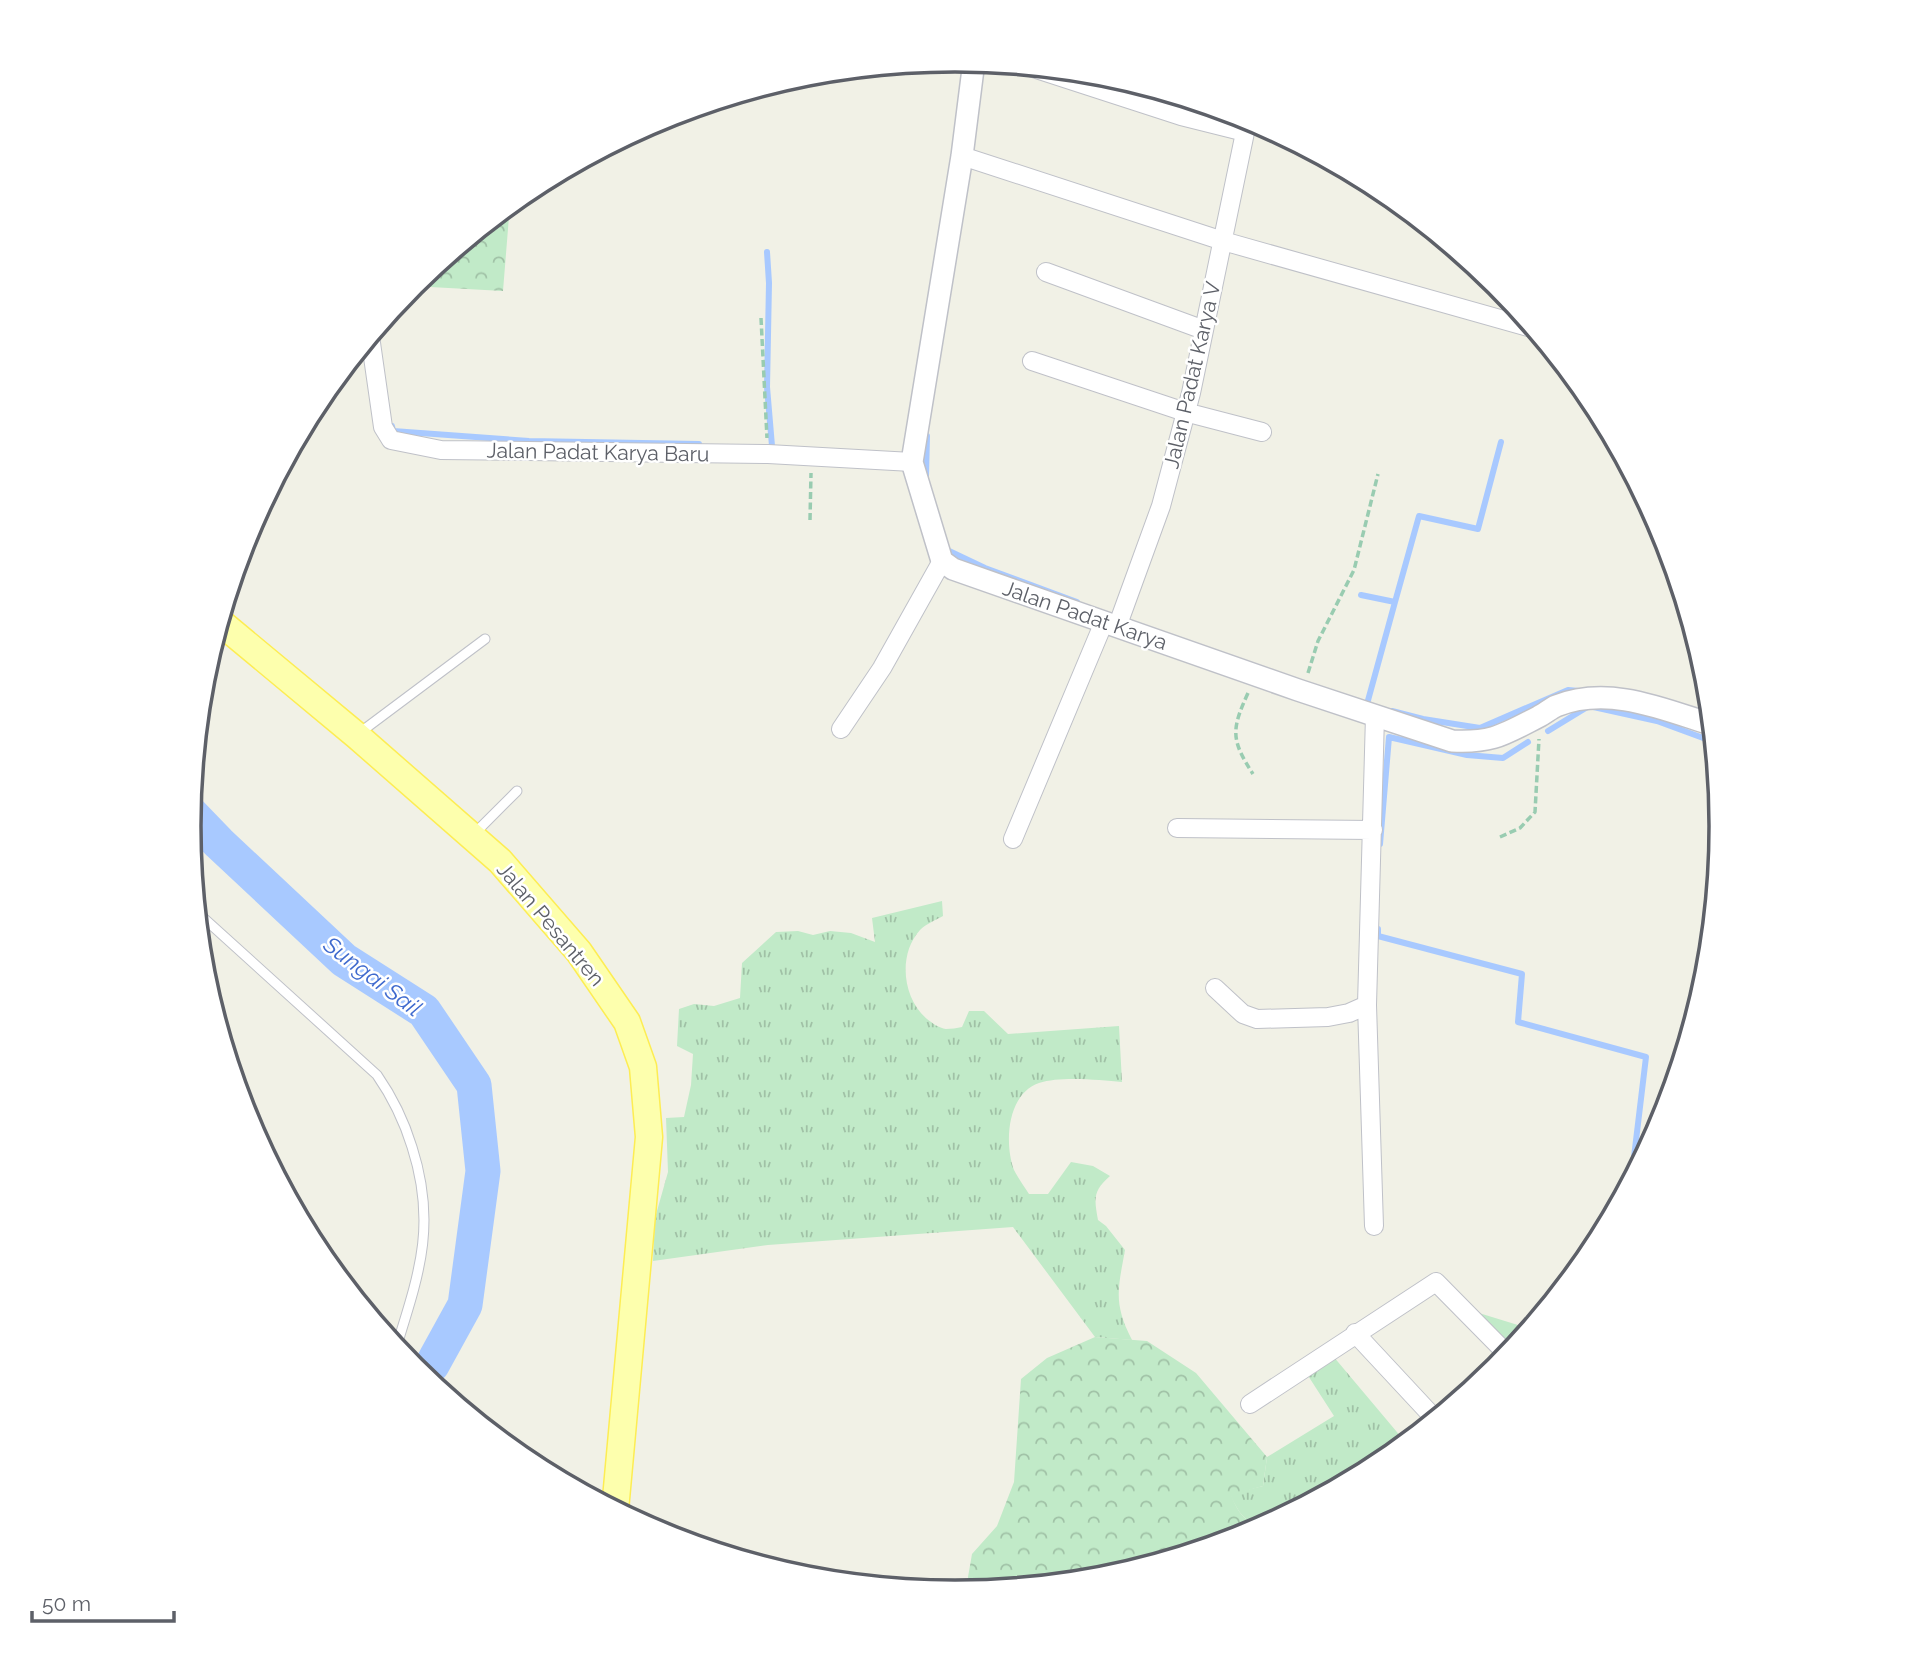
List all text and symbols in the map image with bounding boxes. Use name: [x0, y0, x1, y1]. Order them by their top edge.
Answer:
street label: Jalan Padat Karya V: [1158, 279, 1226, 471]
street label: Jalan Padat Karya Baru: [486, 438, 710, 466]
street label: Jalan Padat Karya: [1000, 575, 1170, 655]
street label: Jalan Pesantren: [492, 857, 610, 991]
water label: Sungai Sail: [318, 930, 427, 1022]
scale bar: [32, 1580, 173, 1624]
text: 50 m: [42, 1591, 91, 1616]

